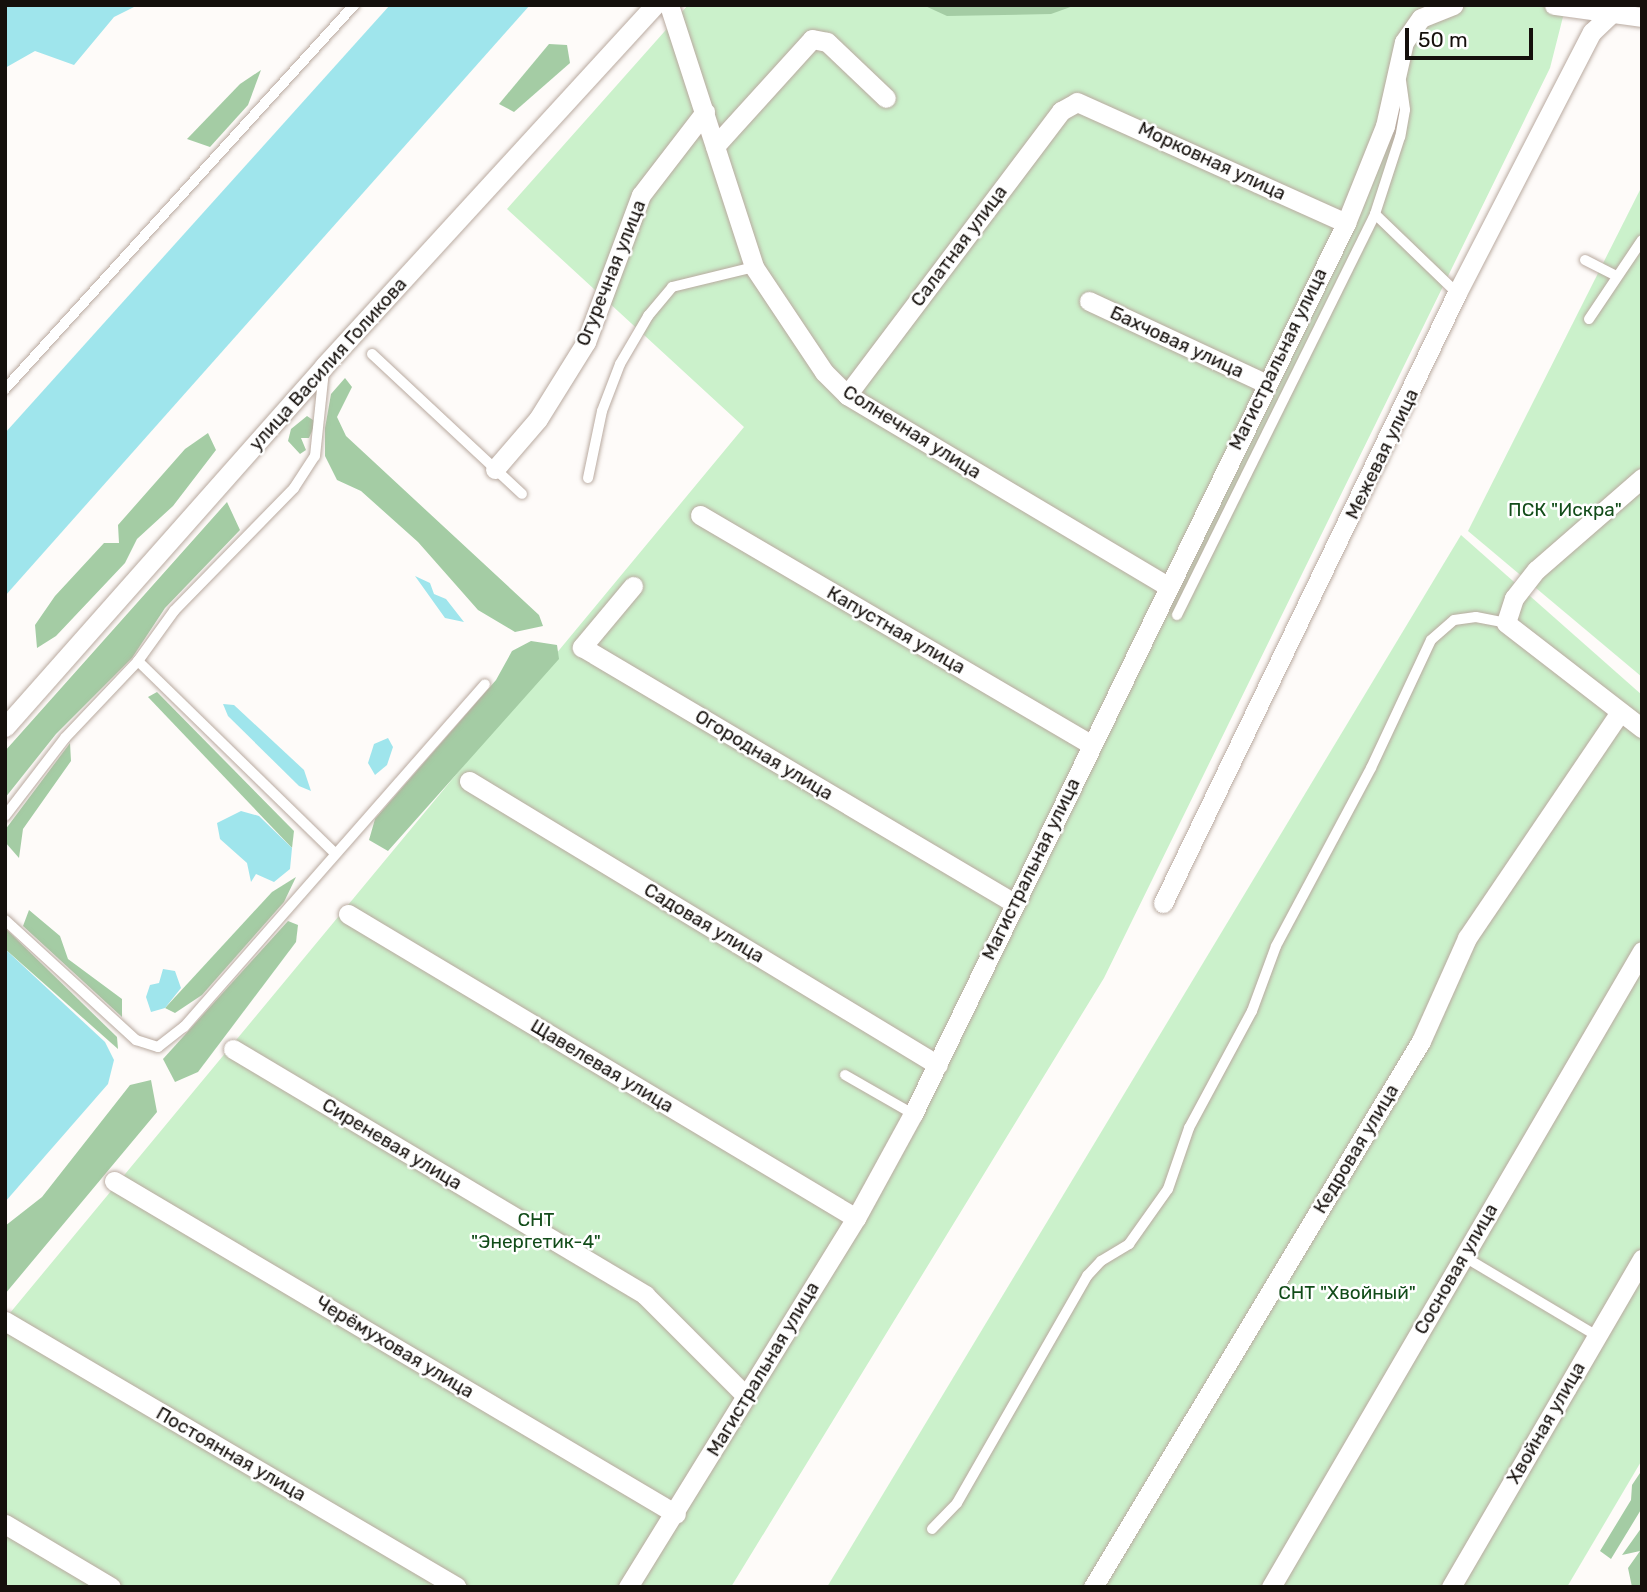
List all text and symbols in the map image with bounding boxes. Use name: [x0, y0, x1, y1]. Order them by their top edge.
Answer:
scale bar: [1409, 14, 1537, 58]
text: 50 m: [1418, 27, 1468, 52]
street label: Морковная улица: [1135, 117, 1289, 205]
street label: Салатная улица: [906, 181, 1012, 311]
street label: Огуречная улица: [571, 197, 651, 349]
street label: Магистральная улица: [1224, 264, 1332, 454]
street label: улица Василия Голикова: [244, 273, 412, 455]
street label: Бахчовая улица: [1106, 301, 1248, 383]
street label: Солнечная улица: [839, 380, 985, 484]
street label: Межевая улица: [1341, 385, 1423, 523]
park label: ПСК "Искра": [1508, 499, 1622, 521]
street label: Капустная улица: [823, 581, 969, 679]
street label: Огородная улица: [691, 705, 837, 805]
street label: Магистральная улица: [977, 774, 1085, 964]
street label: Садовая улица: [640, 878, 768, 968]
street label: Щавелевая улица: [526, 1014, 678, 1118]
street label: Кедровая улица: [1308, 1080, 1404, 1218]
street label: Сиреневая улица: [318, 1093, 466, 1195]
street label: Сосновая улица: [1409, 1200, 1503, 1338]
park label: СНТ "Энергетик-4": [471, 1209, 601, 1253]
street label: Магистральная улица: [702, 1278, 824, 1460]
park label: СНТ "Хвойный": [1278, 1282, 1416, 1304]
street label: Черёмуховая улица: [312, 1291, 478, 1403]
street label: Хвойная улица: [1502, 1358, 1590, 1488]
street label: Постоянная улица: [152, 1402, 310, 1506]

